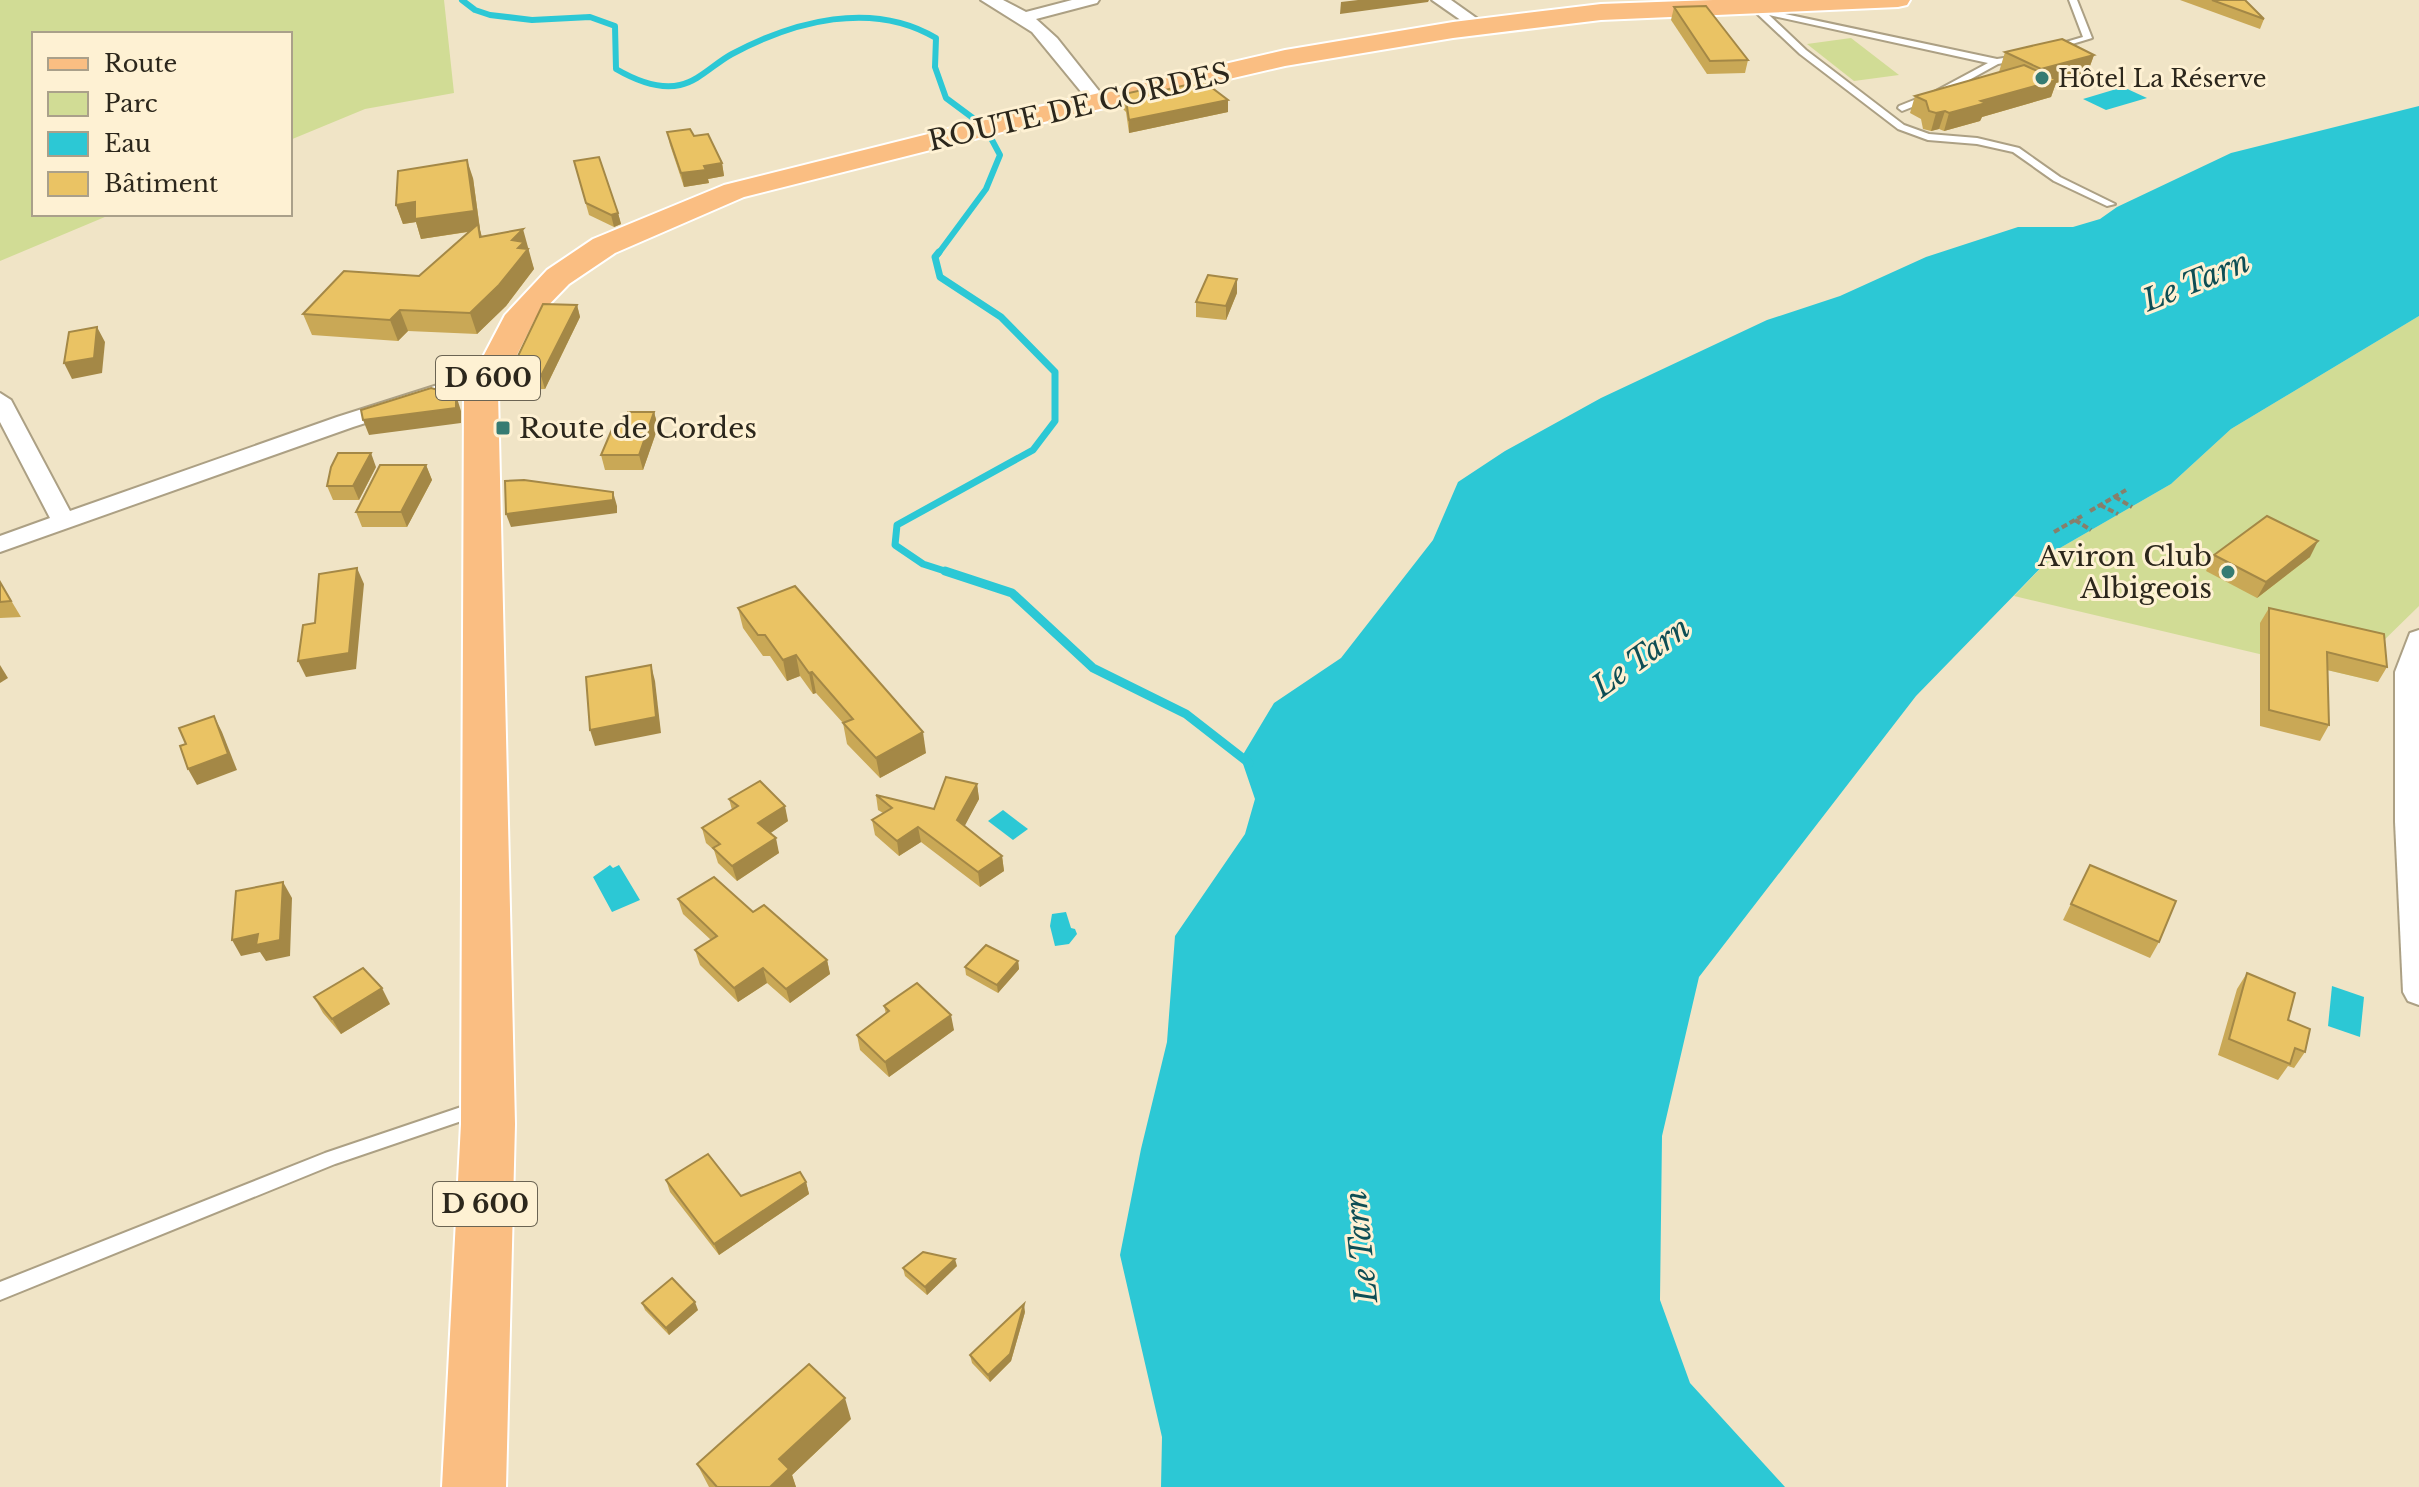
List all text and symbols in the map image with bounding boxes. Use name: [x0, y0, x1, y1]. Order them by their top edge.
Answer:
legend: [32, 32, 292, 216]
text: Route: [104, 49, 177, 78]
street label: ROUTE DE CORDES: [925, 55, 1233, 159]
place label: Hôtel La Réserve: [2058, 64, 2267, 93]
marker: Hôtel La Réserve: [2033, 69, 2051, 87]
text: Parc: [104, 89, 158, 118]
text: Eau: [104, 129, 151, 158]
text: Bâtiment: [104, 169, 218, 198]
water label: Le Tarn: [2136, 243, 2255, 320]
road number: D 600: [436, 356, 540, 400]
place label: Route de Cordes: [519, 411, 757, 446]
marker: Route de Cordes: [494, 419, 512, 437]
place label: Aviron Club Albigeois: [2037, 539, 2212, 606]
marker: Aviron Club Albigeois: [2219, 563, 2237, 581]
water label: Le Tarn: [1584, 609, 1697, 706]
road number: D 600: [433, 1182, 537, 1226]
water label: Le Tarn: [1337, 1189, 1385, 1306]

